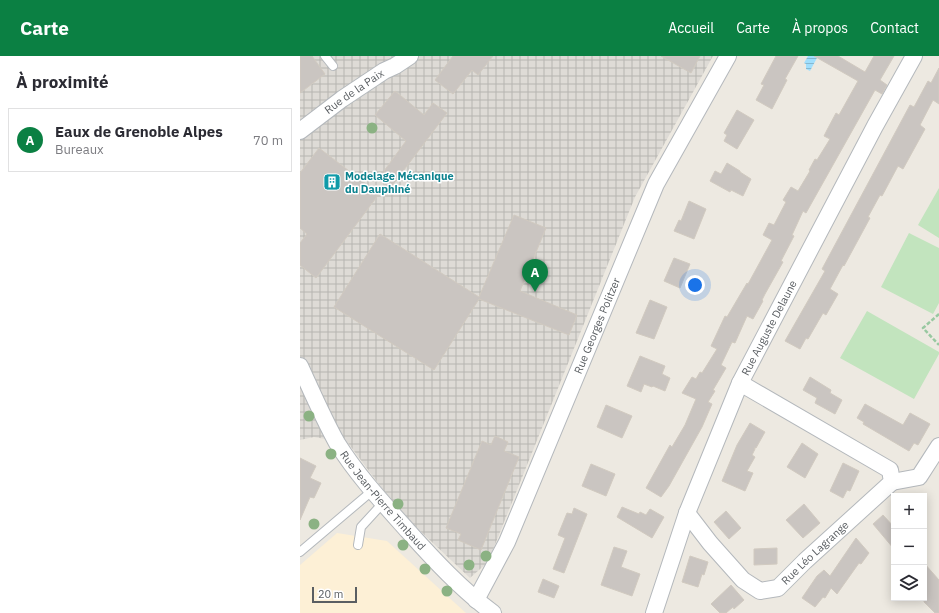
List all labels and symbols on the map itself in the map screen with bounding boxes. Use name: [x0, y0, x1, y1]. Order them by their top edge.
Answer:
street label: Rue de la Paix: [322, 66, 387, 117]
place label: Modelage Mécanique du Dauphiné: [345, 169, 454, 196]
building icon: Modelage Mécanique du Dauphiné: [322, 172, 342, 192]
pin: A: [522, 259, 548, 292]
your location: [685, 275, 705, 295]
street label: Rue Georges Politzer: [571, 276, 623, 376]
street label: Rue Auguste Delaune: [738, 278, 800, 378]
street label: Rue Jean-Pierre Timbaud: [337, 448, 429, 553]
street label: Rue Léo Lagrange: [778, 518, 852, 588]
scale bar: [312, 585, 357, 604]

